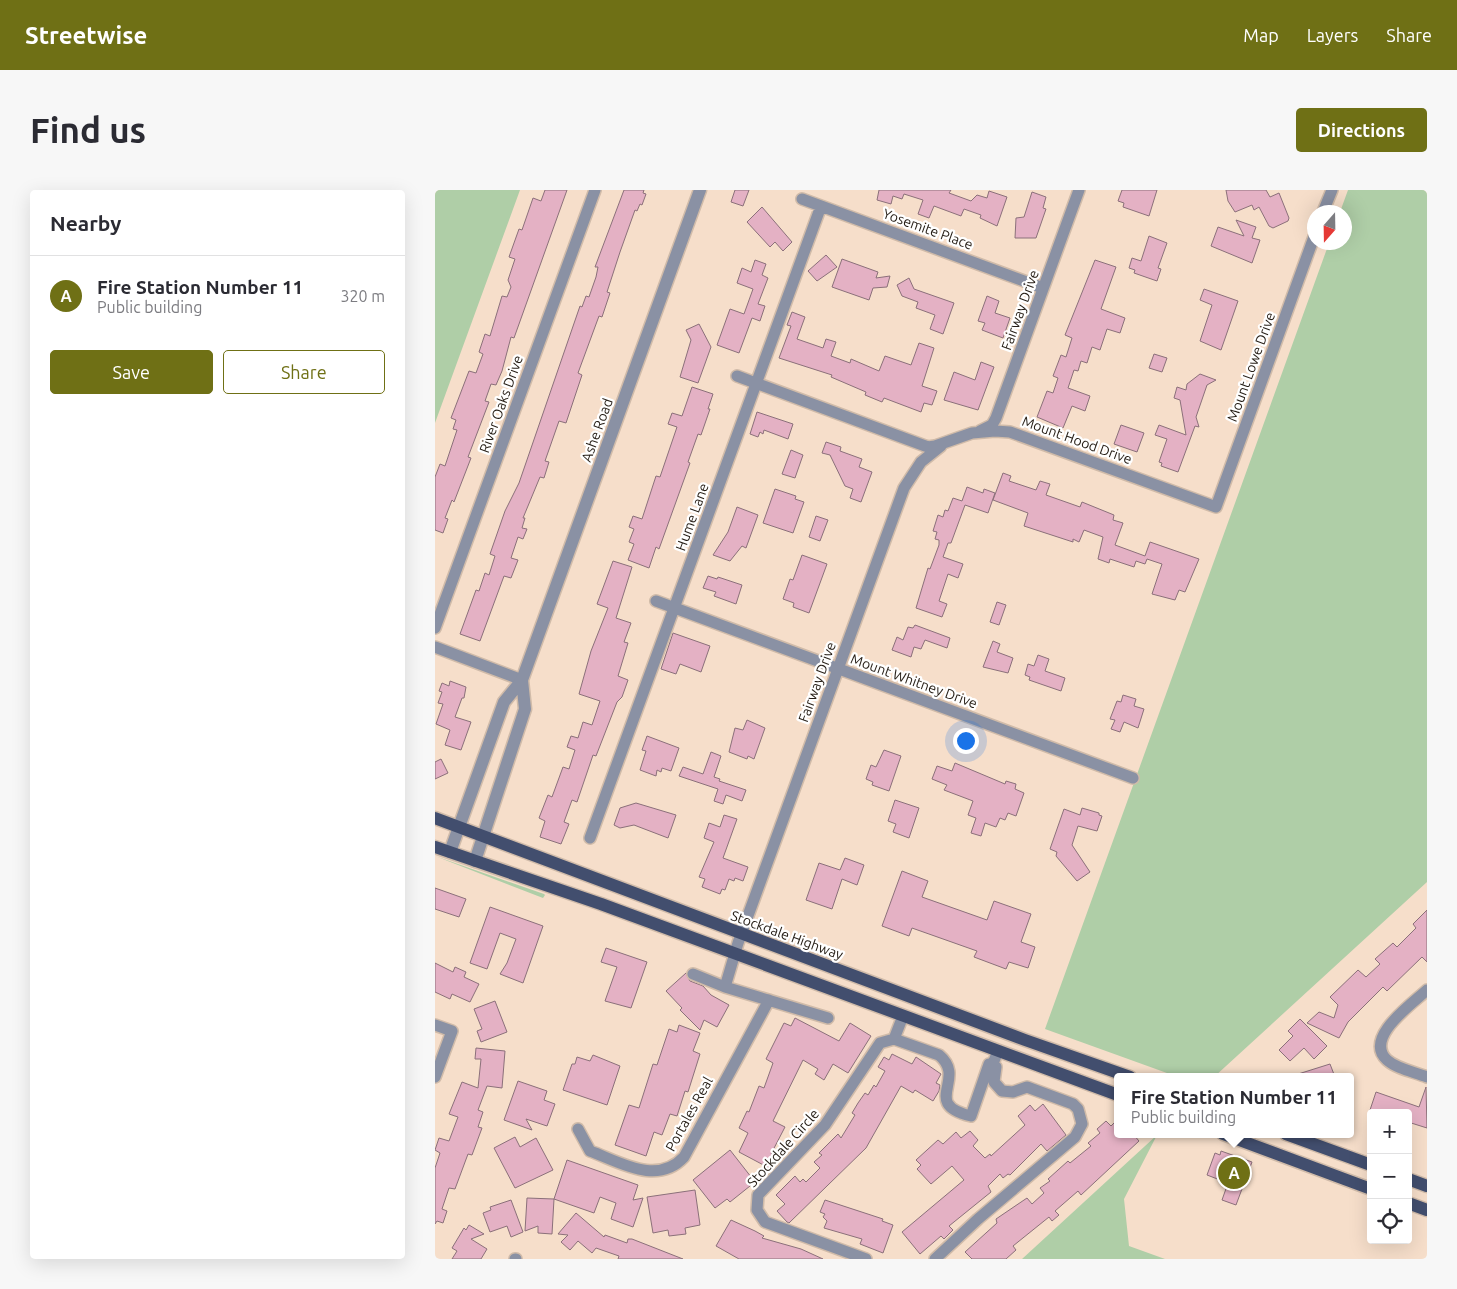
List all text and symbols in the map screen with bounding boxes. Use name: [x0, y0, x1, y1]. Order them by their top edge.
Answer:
text: Streetwise: [25, 22, 147, 49]
text: Map: [1243, 25, 1279, 45]
text: Layers: [1307, 25, 1358, 45]
text: Share: [1386, 25, 1432, 45]
button: Directions: [1296, 108, 1427, 152]
text: Find us: [30, 110, 146, 150]
street label: Yosemite Place: [881, 205, 975, 253]
north arrow: [1307, 205, 1352, 250]
text: Nearby: [50, 211, 121, 235]
street label: Fairway Drive: [998, 268, 1042, 352]
text: Fire Station Number 11: [97, 276, 303, 298]
text: A: [60, 287, 72, 305]
text: 320 m: [340, 287, 385, 305]
text: Public building: [97, 298, 202, 316]
street label: Mount Lowe Drive: [1224, 310, 1278, 424]
button: Save: [50, 350, 213, 394]
button: Share: [223, 350, 385, 394]
street label: River Oaks Drive: [476, 353, 526, 455]
street label: Ashe Road: [578, 396, 616, 464]
street label: Mount Hood Drive: [1020, 413, 1134, 467]
street label: Hume Lane: [672, 481, 712, 553]
street label: Fairway Drive: [795, 640, 839, 724]
street label: Mount Whitney Drive: [848, 651, 980, 711]
your location: [953, 728, 979, 754]
street label: Stockdale Highway: [729, 907, 846, 963]
popup: [1114, 1073, 1354, 1138]
street label: Portales Real: [662, 1074, 716, 1154]
text: Fire Station Number 11: [1131, 1086, 1337, 1108]
street label: Stockdale Circle: [744, 1106, 822, 1190]
text: Public building: [1131, 1108, 1236, 1126]
map controls: [1367, 1109, 1412, 1244]
button: +: [1367, 1109, 1412, 1154]
pin: A: [1218, 1154, 1250, 1192]
button: −: [1367, 1154, 1412, 1199]
button: locate: [1367, 1199, 1412, 1244]

